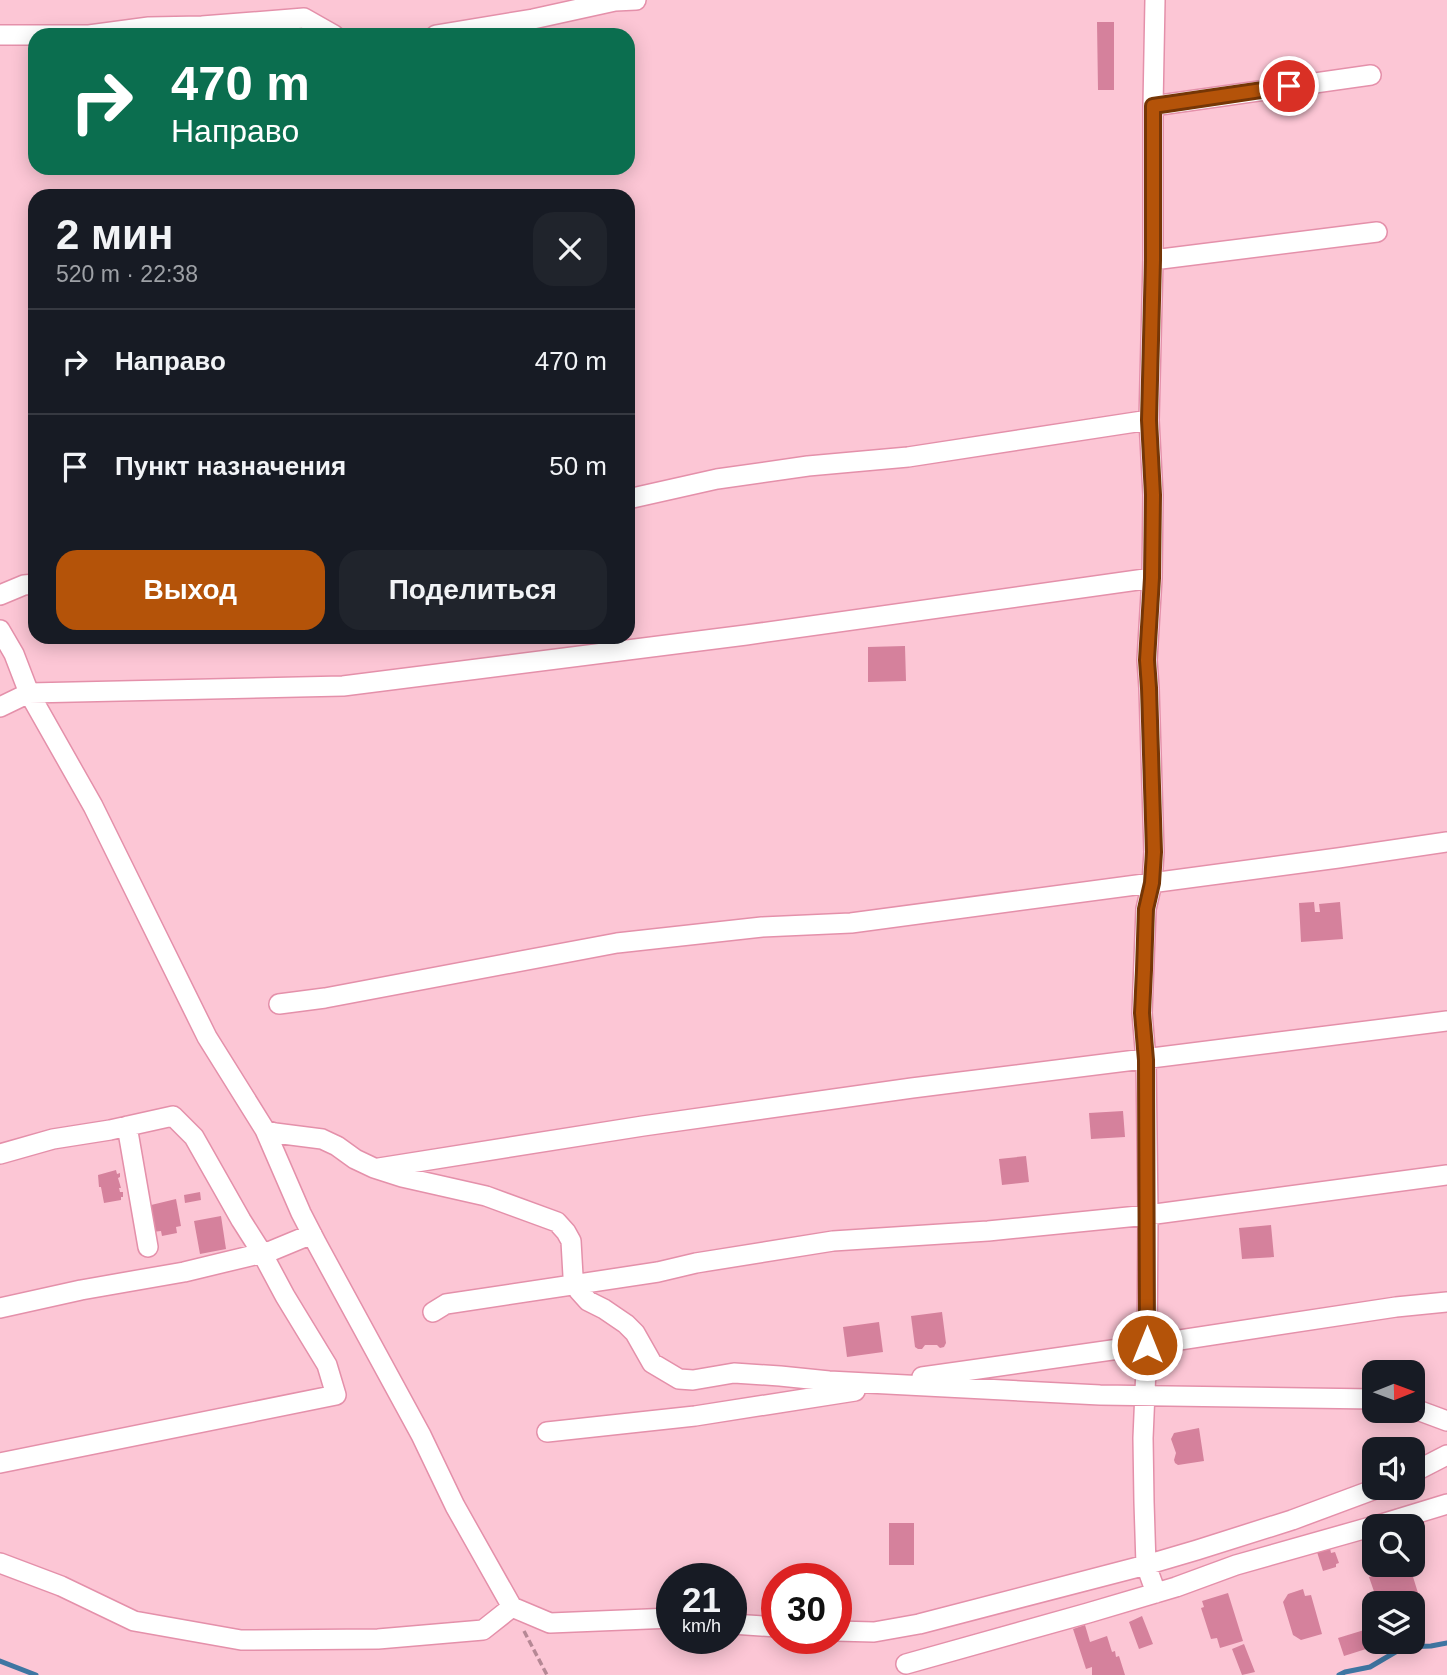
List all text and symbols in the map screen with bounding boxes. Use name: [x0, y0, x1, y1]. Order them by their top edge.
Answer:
icon: right: [56, 56, 147, 147]
text: 470 m: [171, 56, 310, 110]
pin: [1259, 56, 1319, 116]
icon: arrive: [1270, 67, 1308, 105]
text: Направо: [171, 113, 299, 149]
text: 2 мин: [56, 211, 173, 258]
button: close: [533, 212, 607, 286]
text: 520 m · 22:38: [56, 261, 198, 287]
icon: right: [56, 343, 94, 381]
text: Направо: [115, 346, 226, 376]
text: 470 m: [535, 346, 607, 376]
icon: arrive: [56, 448, 94, 486]
text: Пункт назначения: [115, 451, 346, 481]
text: 50 m: [549, 451, 607, 481]
button: Выход: [56, 550, 325, 630]
button: Поделиться: [339, 550, 607, 630]
position arrow: [1110, 1308, 1184, 1382]
north arrow: [1362, 1360, 1424, 1423]
map controls: [1362, 1360, 1425, 1654]
button: sound: [1362, 1437, 1425, 1500]
button: search: [1362, 1514, 1425, 1577]
speed limit sign: 30: [761, 1563, 852, 1654]
text: 21: [682, 1580, 721, 1619]
button: layers: [1362, 1591, 1425, 1654]
text: km/h: [682, 1616, 721, 1636]

